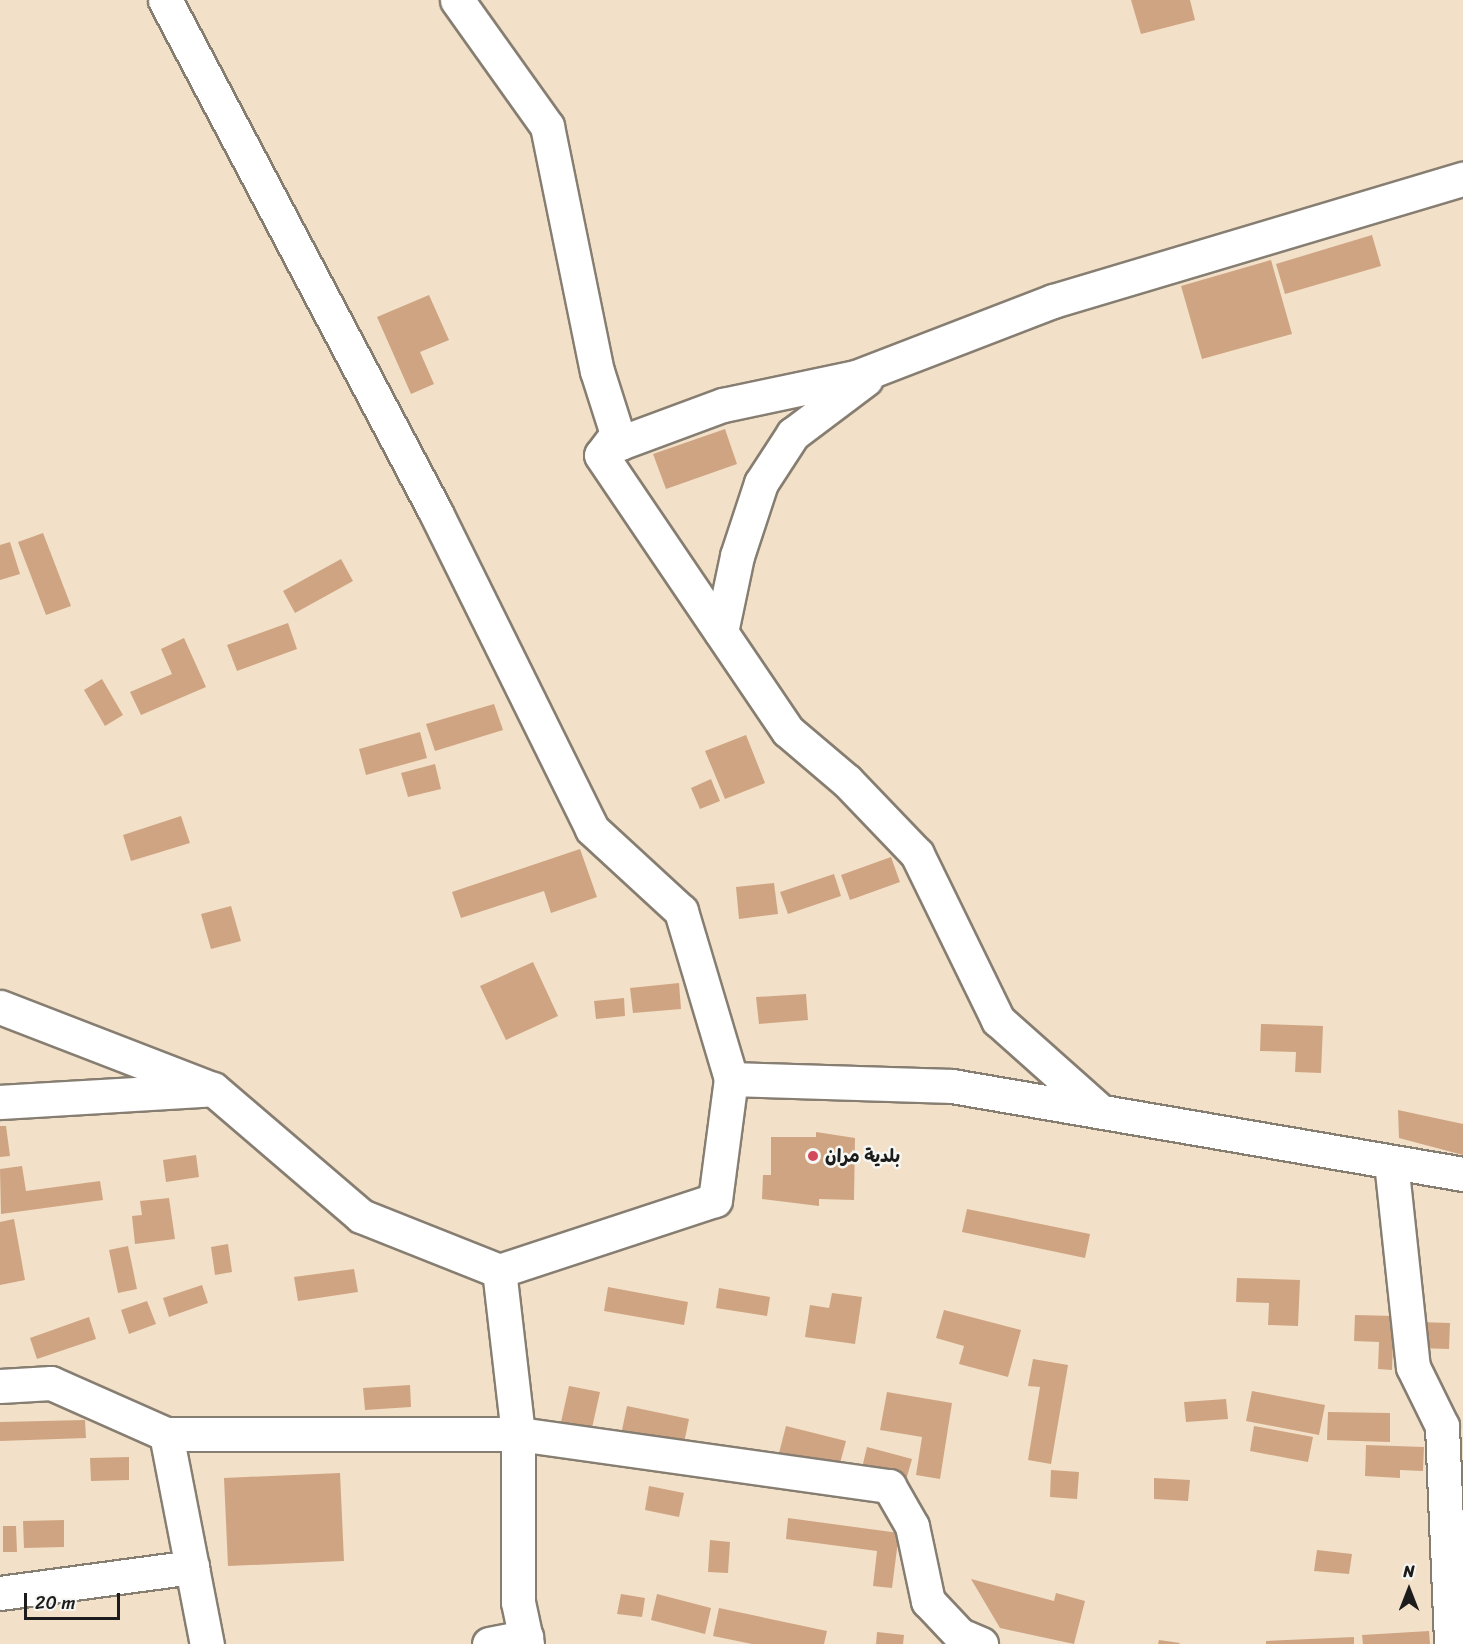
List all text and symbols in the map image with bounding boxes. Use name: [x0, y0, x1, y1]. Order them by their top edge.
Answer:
place label: بلدية مران: [825, 1145, 900, 1167]
marker: بلدية مران: [806, 1149, 820, 1163]
text: N: [1403, 1557, 1415, 1586]
north arrow: [1379, 1560, 1439, 1620]
scale bar: [27, 1581, 123, 1619]
text: 20 m: [35, 1587, 75, 1619]

